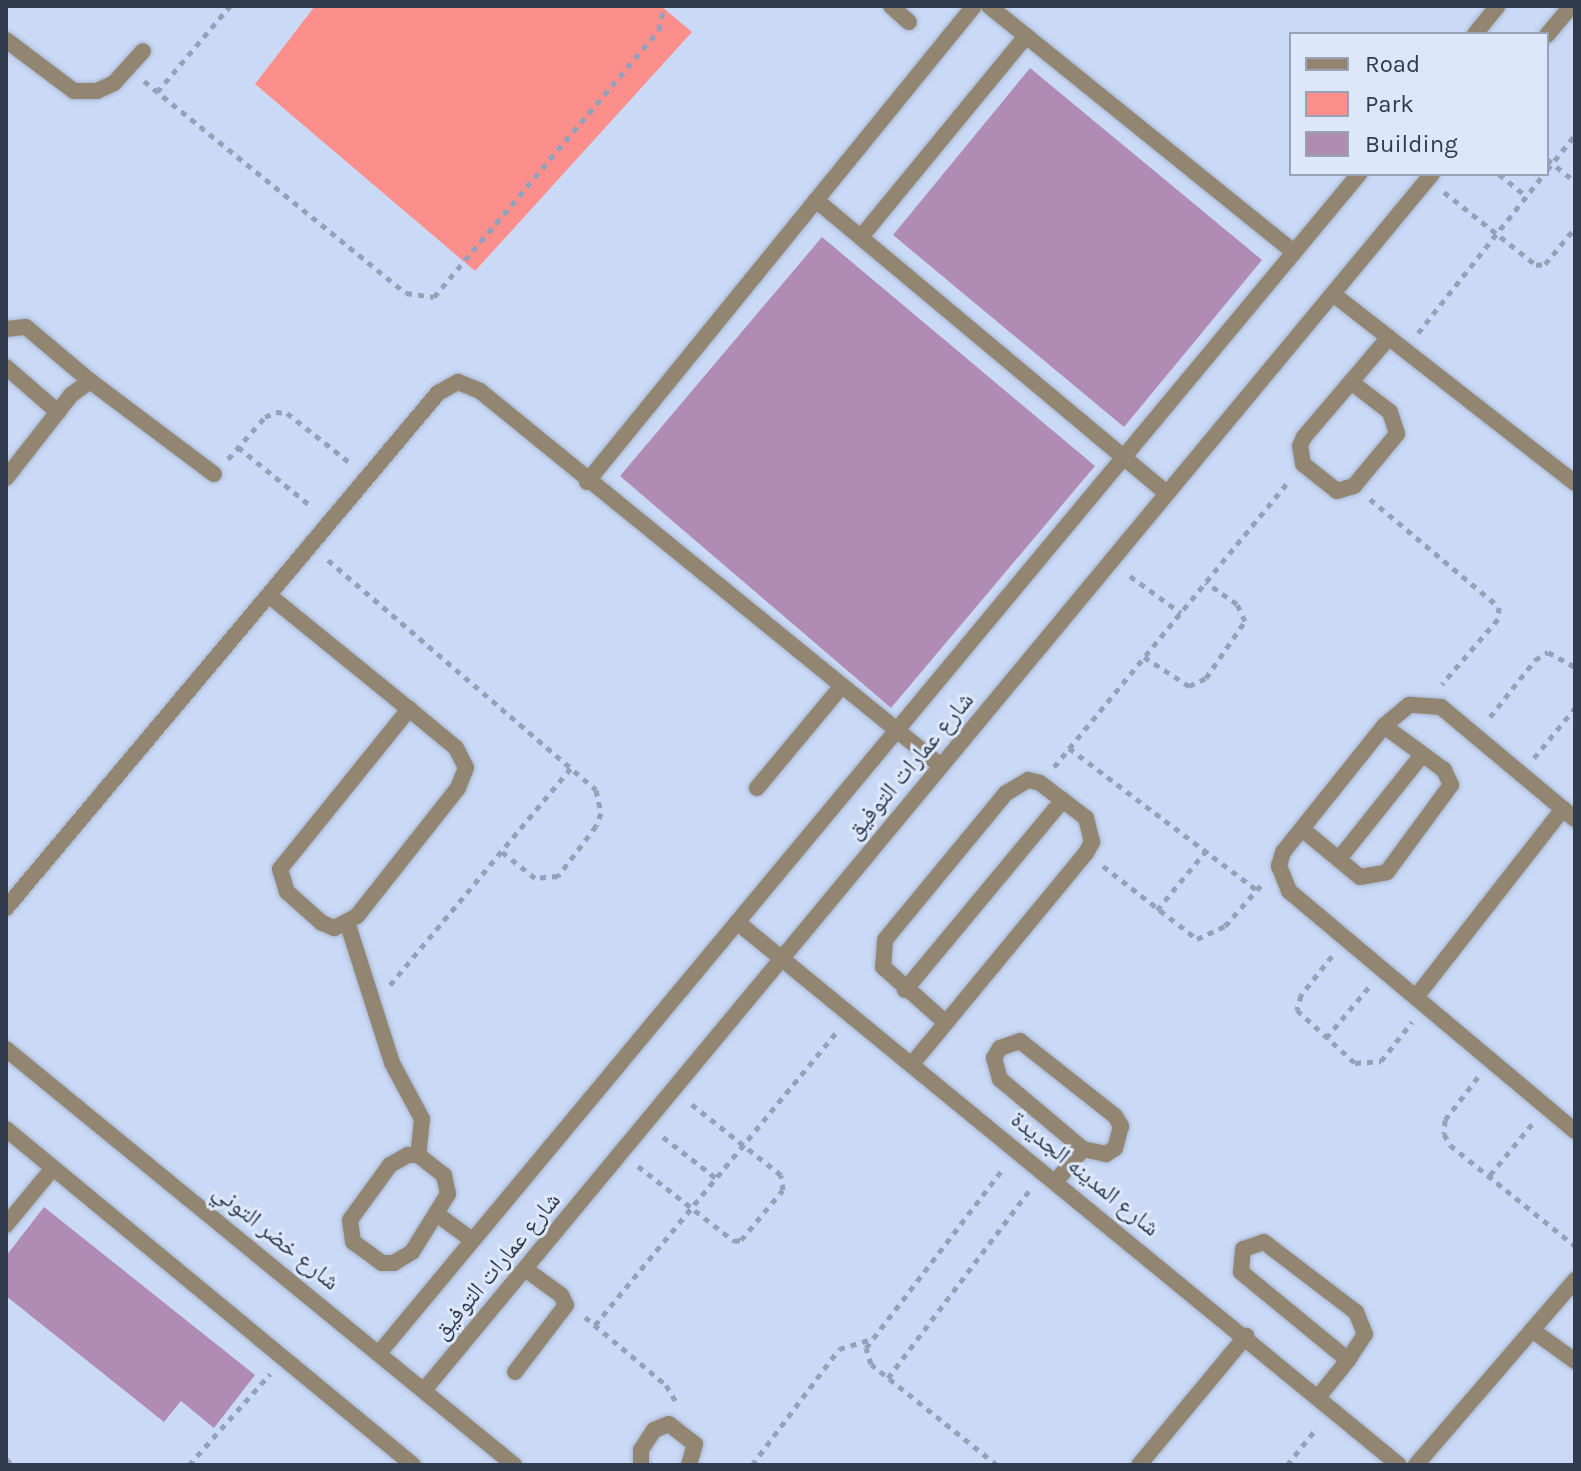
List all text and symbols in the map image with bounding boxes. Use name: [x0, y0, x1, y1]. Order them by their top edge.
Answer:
legend: [1289, 32, 1549, 176]
text: Road: [1365, 50, 1420, 78]
text: Park: [1365, 90, 1414, 118]
text: Building: [1365, 130, 1458, 158]
street label: شارع عمارات التوفيق: [840, 686, 980, 846]
street label: شارع المدينه الجديدة: [1005, 1105, 1165, 1243]
street label: شارع خضر التوني: [207, 1177, 345, 1297]
street label: شارع عمارات التوفيق: [427, 1186, 567, 1346]

